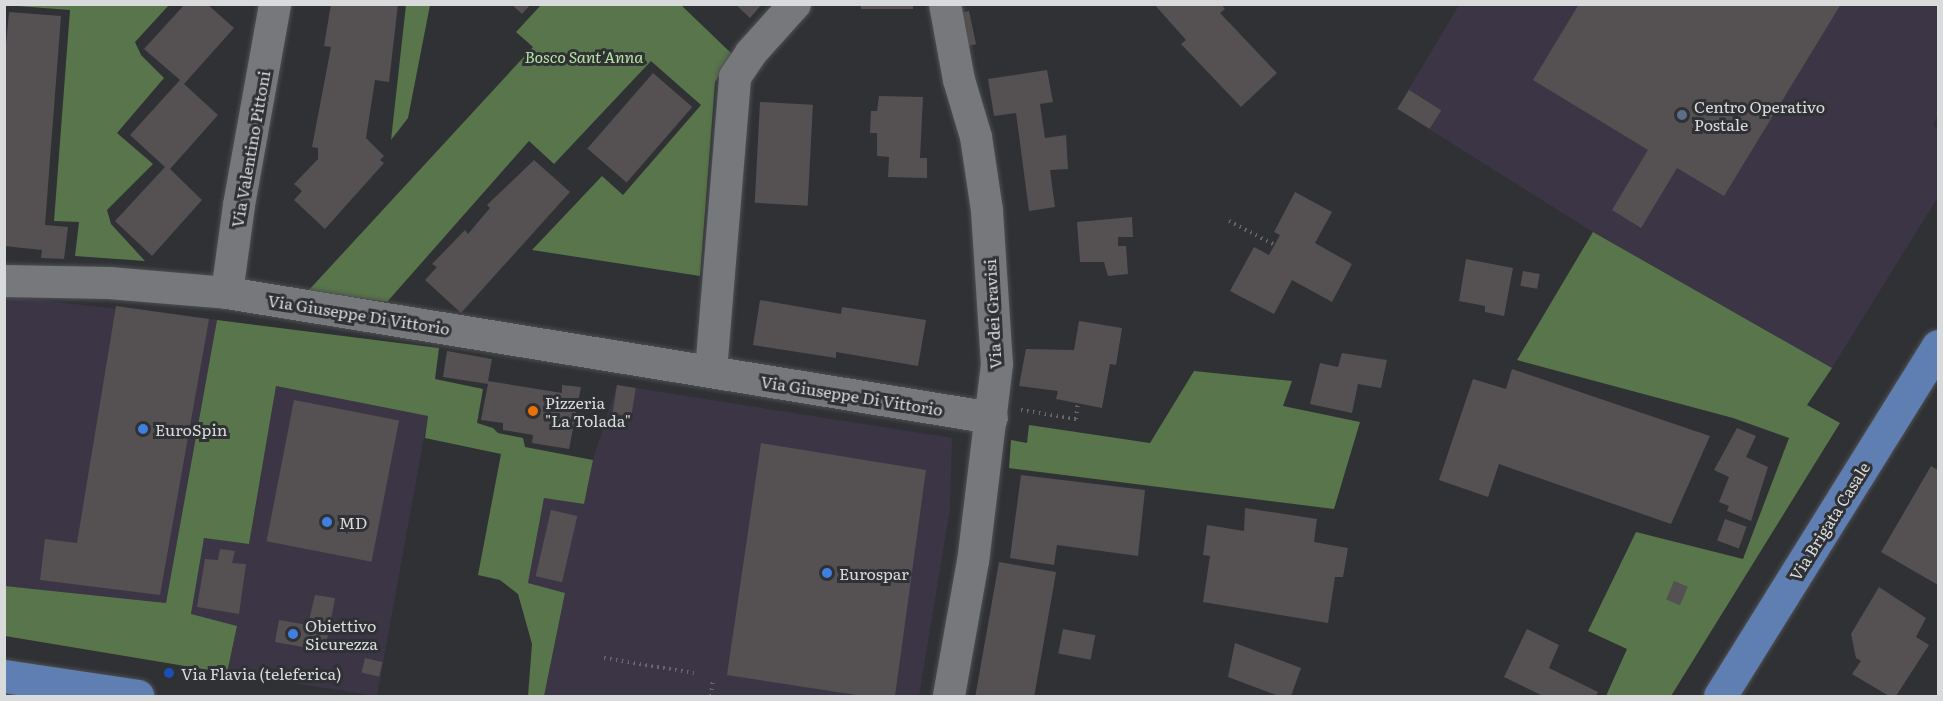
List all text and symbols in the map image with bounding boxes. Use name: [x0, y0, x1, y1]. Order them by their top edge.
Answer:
park label: Bosco Sant'Anna: [525, 46, 643, 66]
street label: Via Valentino Pittoni: [227, 69, 273, 229]
place label: Centro Operativo Postale: [1694, 96, 1825, 134]
marker: Centro Operativo Postale: [1675, 108, 1689, 122]
street label: Via dei Gravisi: [980, 259, 1004, 369]
street label: Via Giuseppe Di Vittorio: [267, 290, 451, 338]
street label: Via Giuseppe Di Vittorio: [760, 371, 944, 419]
place label: Pizzeria "La Tolada": [545, 392, 631, 430]
marker: Pizzeria "La Tolada": [526, 404, 540, 418]
place label: EuroSpin: [155, 419, 227, 439]
marker: EuroSpin: [136, 422, 150, 436]
street label: Via Brigata Casale: [1785, 458, 1873, 584]
place label: MD: [339, 512, 367, 532]
marker: MD: [320, 515, 334, 529]
place label: Eurospar: [839, 563, 909, 583]
marker: Eurospar: [820, 566, 834, 580]
place label: Obiettivo Sicurezza: [305, 615, 378, 653]
marker: Obiettivo Sicurezza: [286, 627, 300, 641]
place label: Via Flavia (teleferica): [181, 663, 341, 683]
marker: Via Flavia (teleferica): [162, 666, 176, 680]

